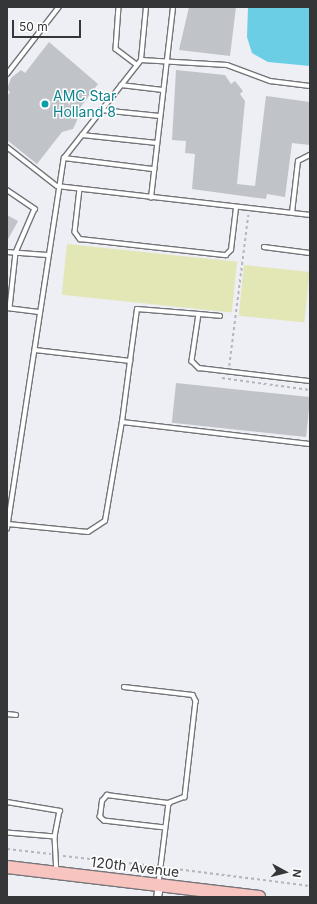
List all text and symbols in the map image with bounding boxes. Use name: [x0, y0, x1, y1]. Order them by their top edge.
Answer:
scale bar: [14, 12, 83, 38]
text: 50 m: [19, 19, 48, 34]
place label: AMC Star Holland 8: [53, 88, 116, 120]
marker: AMC Star Holland 8: [40, 99, 50, 109]
north arrow: [265, 852, 305, 892]
street label: 120th Avenue: [90, 853, 180, 881]
text: N: [289, 868, 304, 878]

